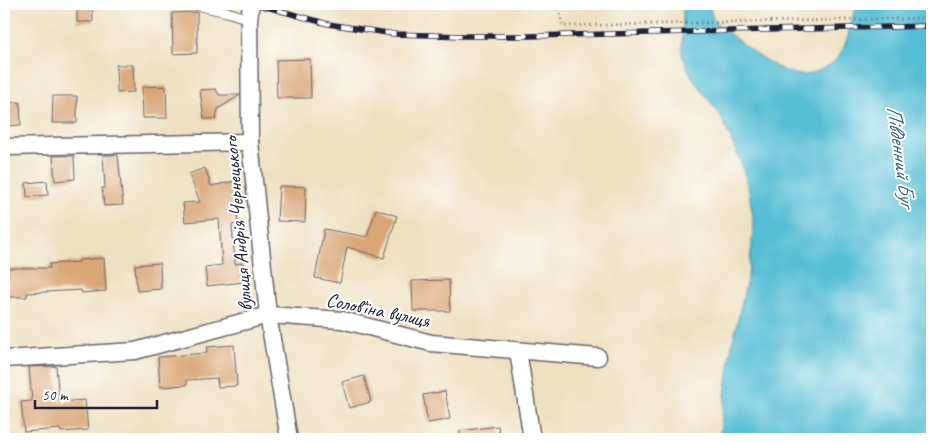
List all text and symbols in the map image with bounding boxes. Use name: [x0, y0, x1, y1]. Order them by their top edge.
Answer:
water label: Південний Буг: [881, 104, 922, 213]
street label: вулиця Андрія Чернецького: [218, 134, 258, 313]
street label: Солов'їна вулиця: [324, 287, 433, 333]
scale bar: [35, 378, 158, 410]
text: 50 m: [42, 386, 69, 405]

